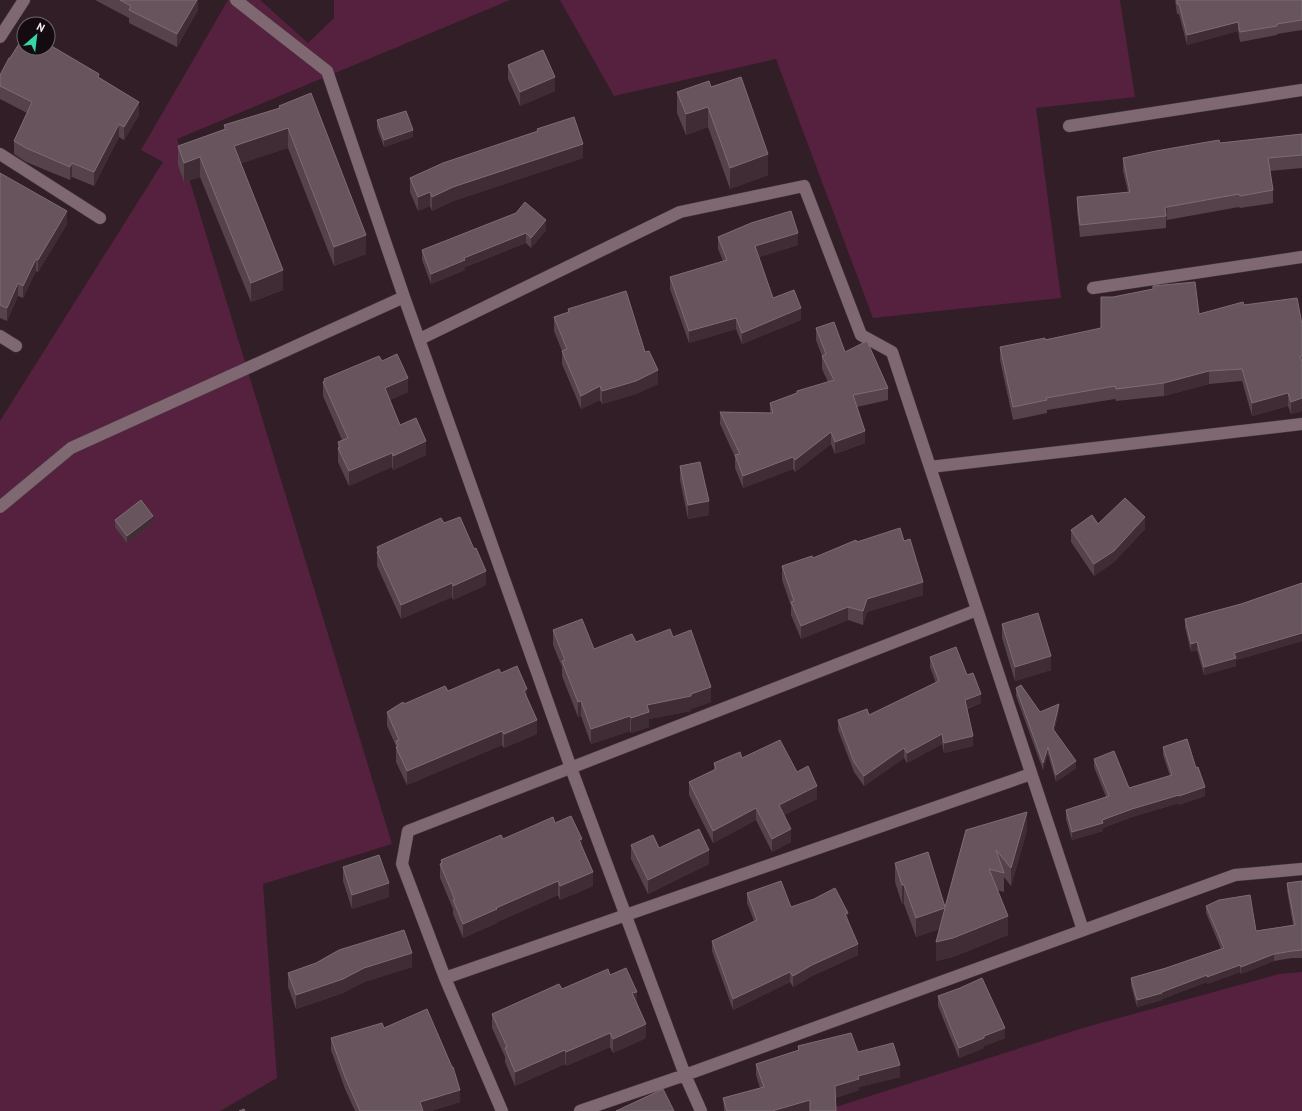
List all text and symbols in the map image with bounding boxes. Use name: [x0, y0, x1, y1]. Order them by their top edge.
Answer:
north arrow: [16, 16, 56, 56]
text: N: [34, 19, 47, 35]

